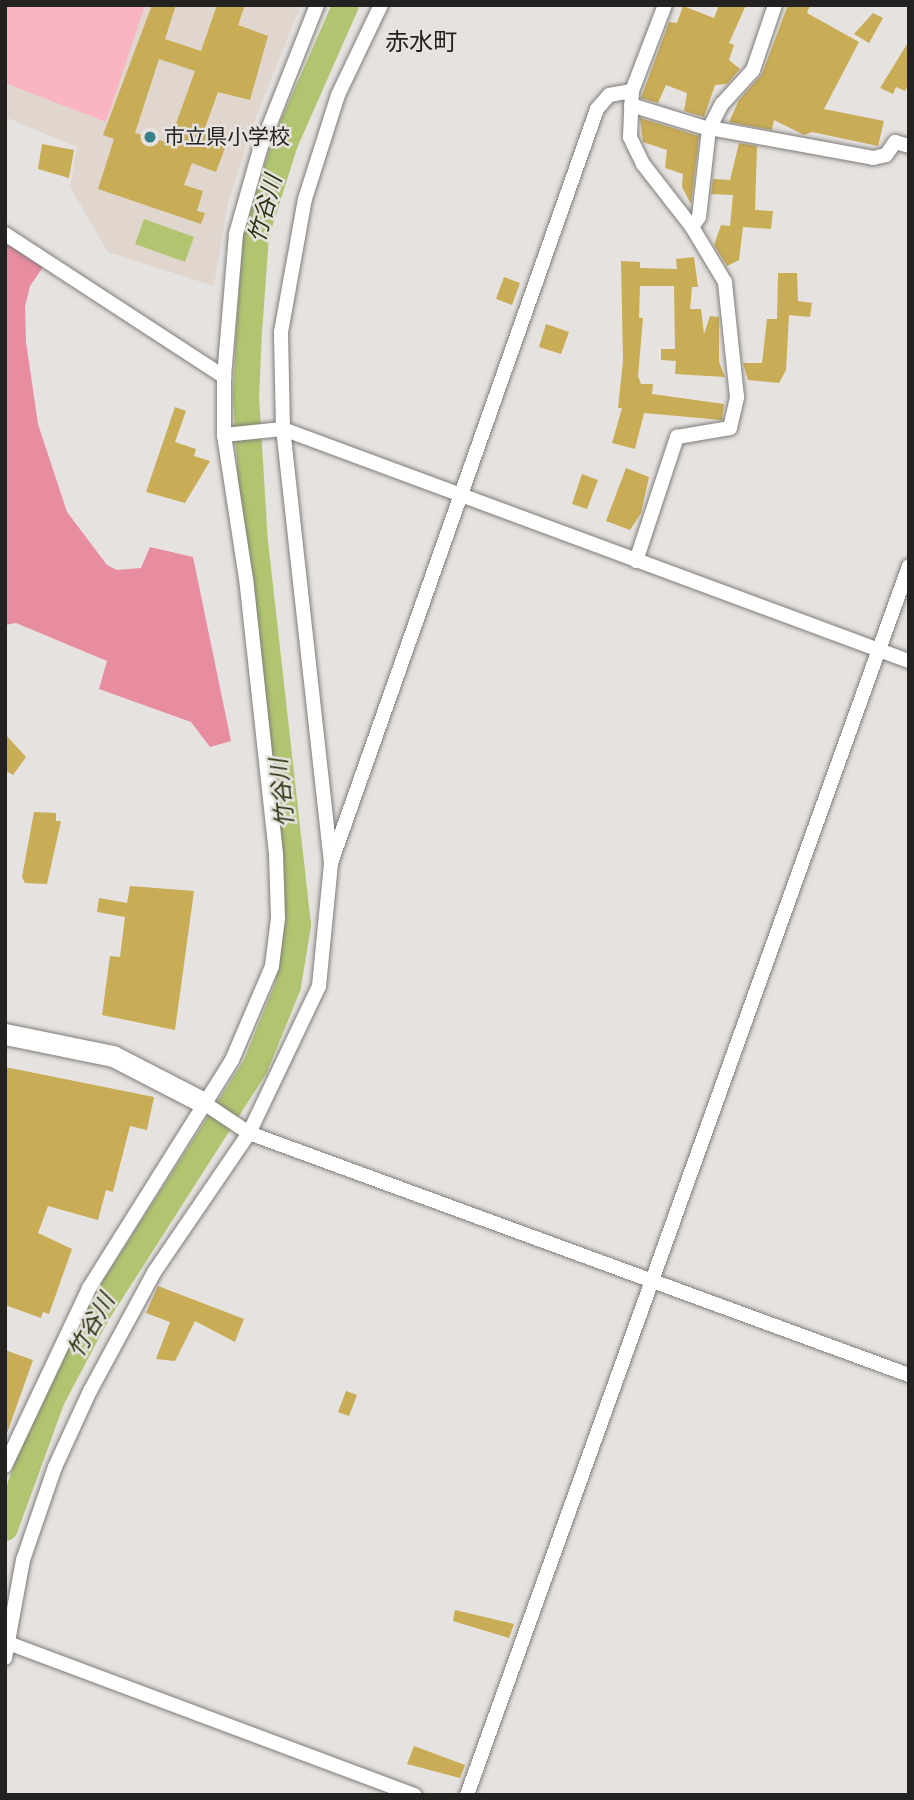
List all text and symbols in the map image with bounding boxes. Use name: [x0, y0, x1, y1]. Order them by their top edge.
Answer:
district label: 赤水町: [385, 29, 457, 57]
place label: 市立県小学校: [164, 124, 290, 150]
marker: 市立県小学校: [142, 129, 158, 145]
water label: 竹谷川: [244, 172, 288, 246]
water label: 竹谷川: [266, 757, 300, 829]
water label: 竹谷川: [63, 1289, 121, 1363]

